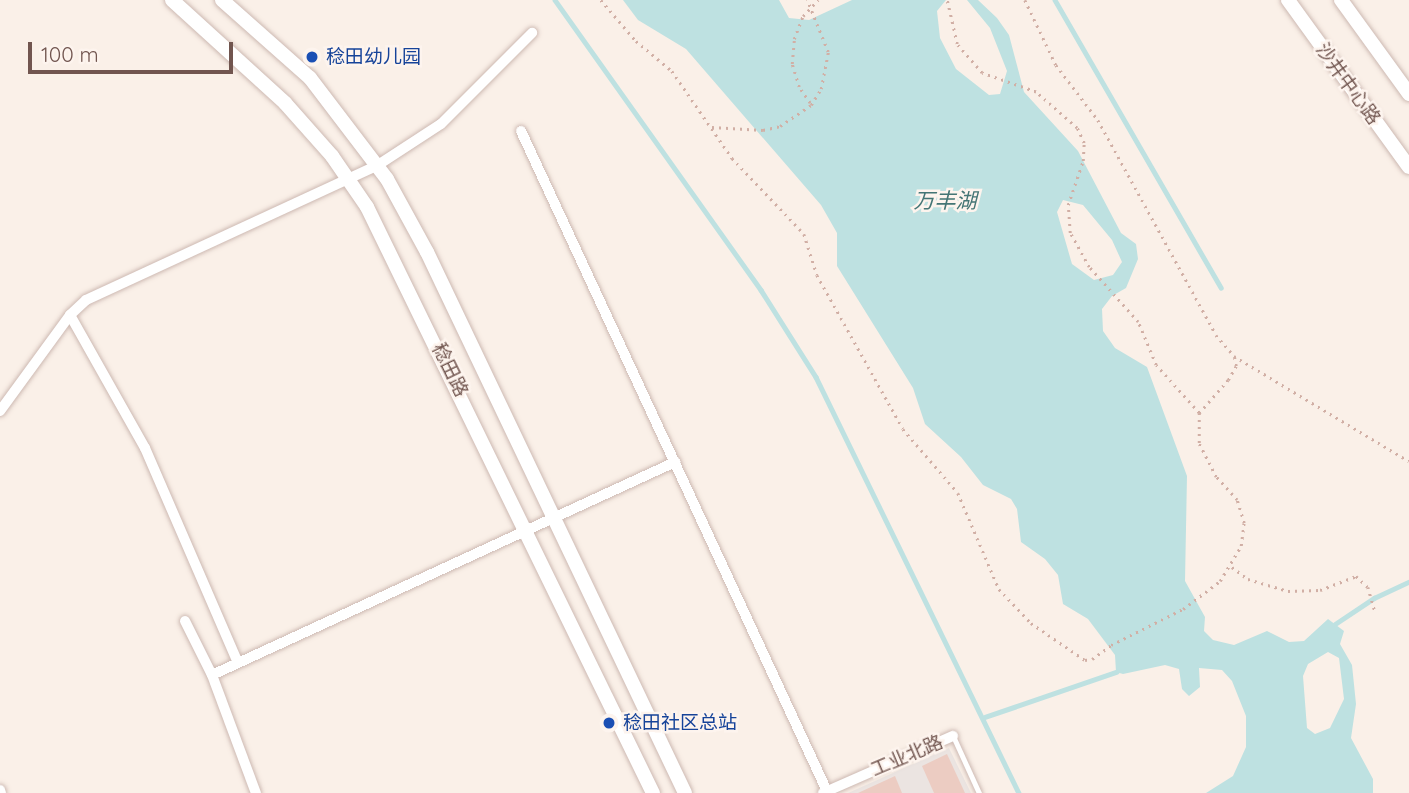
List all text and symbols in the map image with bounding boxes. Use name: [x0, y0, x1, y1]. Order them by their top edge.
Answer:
scale bar: [32, 28, 236, 72]
street label: 沙井中心路: [1311, 39, 1385, 129]
text: 100 m: [41, 41, 99, 67]
place label: 稔田幼儿园: [326, 46, 421, 68]
marker: 稔田幼儿园: [304, 49, 320, 65]
water label: 万丰湖: [914, 187, 976, 213]
street label: 稔田路: [427, 339, 473, 401]
place label: 稔田社区总站: [623, 712, 737, 734]
marker: 稔田社区总站: [601, 715, 617, 731]
street label: 工业北路: [868, 731, 946, 781]

